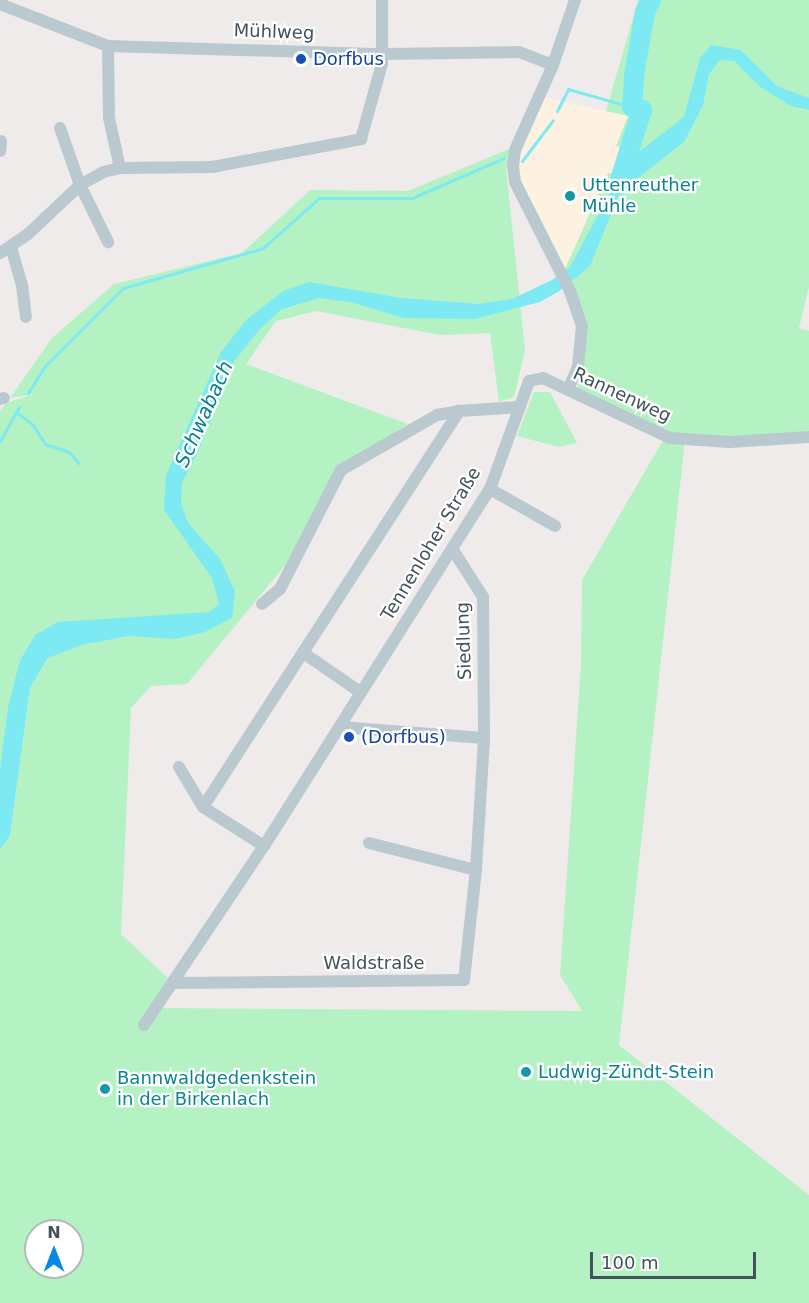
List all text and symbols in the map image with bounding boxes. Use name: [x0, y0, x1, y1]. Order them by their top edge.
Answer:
street label: Mühlweg: [233, 20, 315, 44]
place label: Dorfbus: [313, 48, 384, 70]
marker: Dorfbus: [294, 52, 308, 66]
place label: Uttenreuther Mühle: [582, 175, 698, 218]
marker: Uttenreuther Mühle: [563, 189, 577, 203]
water label: Schwabach: [170, 357, 238, 471]
street label: Rannenweg: [570, 363, 674, 427]
street label: Tennenloher Straße: [377, 463, 485, 625]
street label: Siedlung: [452, 602, 476, 680]
place label: (Dorfbus): [361, 726, 446, 748]
marker: (Dorfbus): [342, 730, 356, 744]
street label: Waldstraße: [323, 952, 425, 974]
place label: Ludwig-Zündt-Stein: [538, 1061, 714, 1083]
marker: Ludwig-Zündt-Stein: [519, 1065, 533, 1079]
place label: Bannwaldgedenkstein in der Birkenlach: [117, 1068, 316, 1110]
marker: Bannwaldgedenkstein in der Birkenlach: [98, 1082, 112, 1096]
north arrow: [24, 1219, 84, 1279]
text: N: [47, 1223, 61, 1242]
scale bar: [593, 1240, 760, 1278]
text: 100 m: [601, 1252, 659, 1273]

